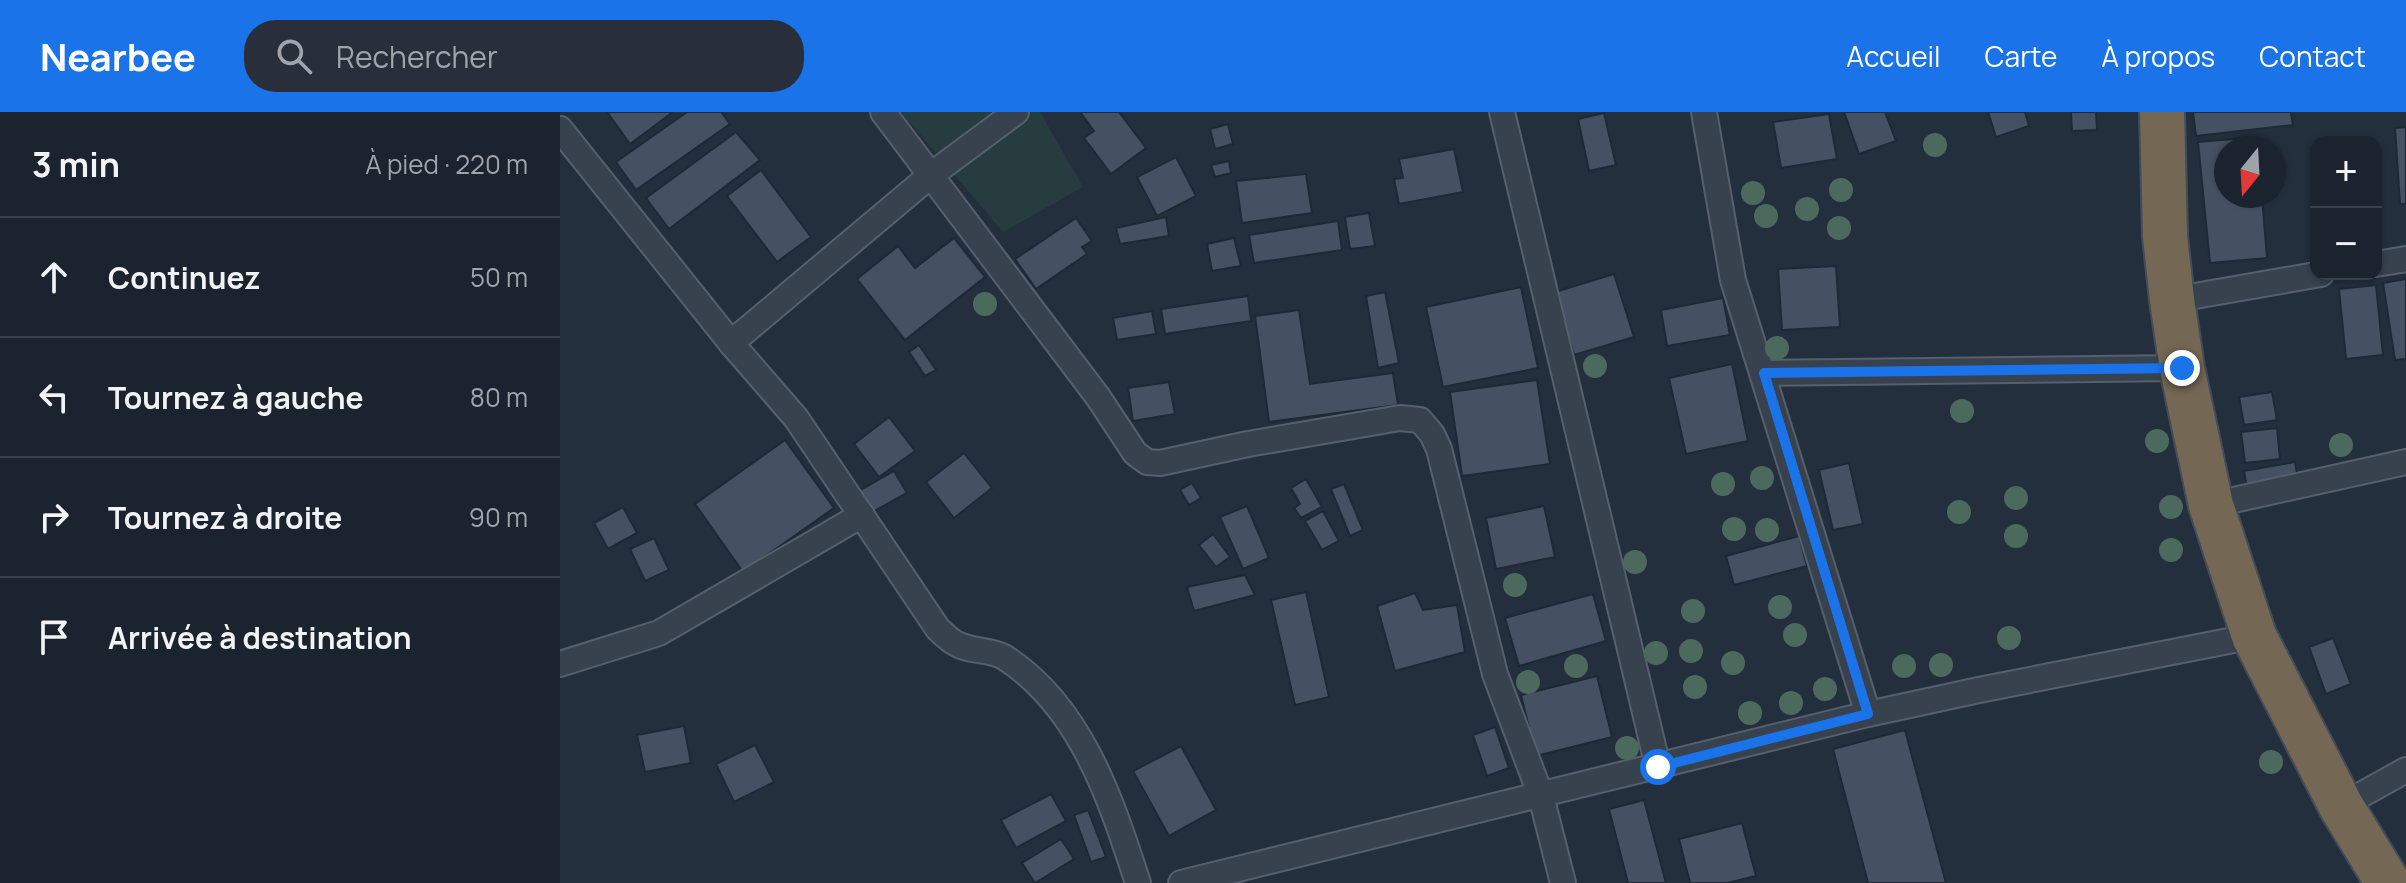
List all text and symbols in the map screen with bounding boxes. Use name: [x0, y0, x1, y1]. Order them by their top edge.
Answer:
search box: [244, 20, 804, 92]
text: Nearbee: [40, 30, 196, 82]
icon: search: [272, 34, 316, 78]
text: Rechercher: [336, 36, 498, 77]
text: Accueil: [1846, 37, 1941, 75]
text: Carte: [1985, 37, 2057, 75]
text: À propos: [2101, 37, 2215, 75]
text: Contact: [2259, 37, 2366, 75]
north arrow: [2214, 136, 2286, 208]
map controls: [2310, 136, 2382, 280]
button: +: [2310, 136, 2382, 208]
text: 3 min: [32, 141, 120, 187]
text: À pied · 220 m: [365, 146, 528, 182]
button: −: [2310, 208, 2382, 280]
icon: ahead: [32, 255, 76, 299]
text: Continuez: [108, 257, 260, 298]
text: 50 m: [470, 259, 528, 295]
route end: [2164, 350, 2200, 386]
icon: left: [32, 375, 76, 419]
text: Tournez à gauche: [108, 377, 364, 418]
text: 80 m: [470, 379, 528, 415]
icon: right: [32, 495, 76, 539]
text: Tournez à droite: [108, 497, 342, 538]
text: 90 m: [469, 499, 528, 535]
icon: arrive: [32, 615, 76, 659]
text: Arrivée à destination: [108, 617, 411, 658]
route start: [1640, 749, 1676, 785]

